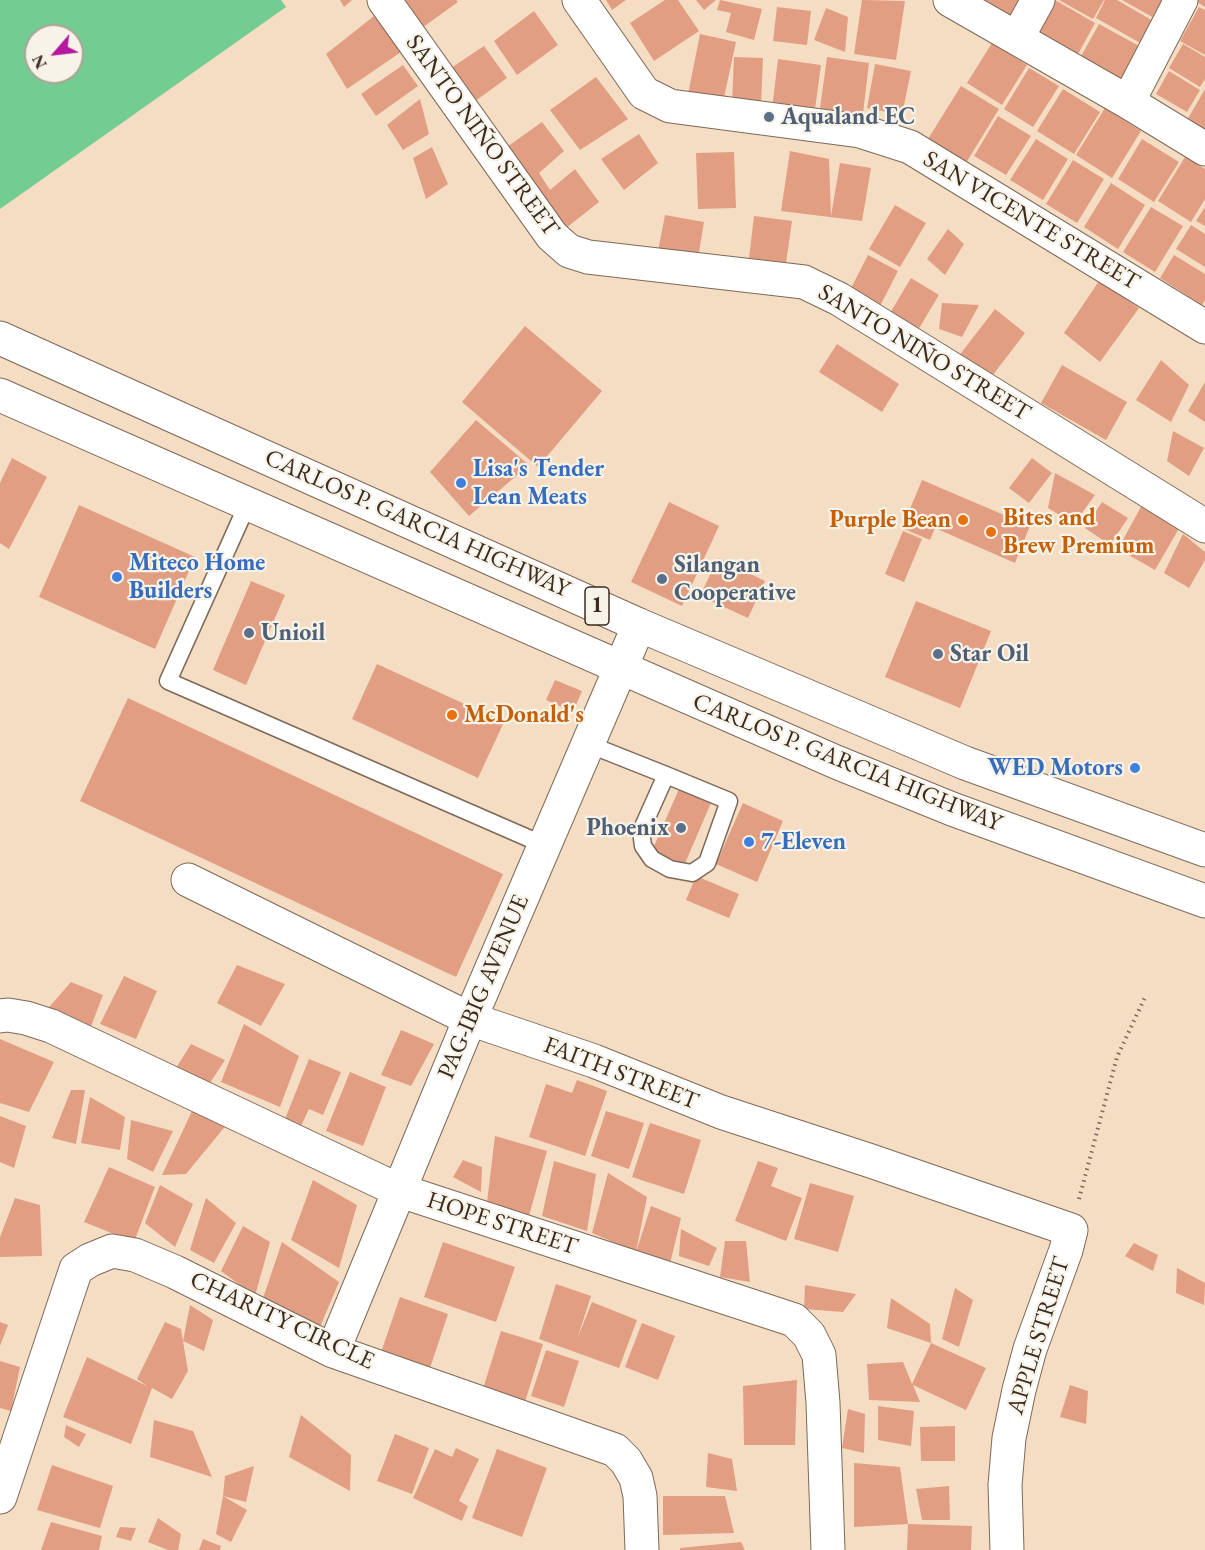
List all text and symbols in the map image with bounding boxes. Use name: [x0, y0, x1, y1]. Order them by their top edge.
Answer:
north arrow: [24, 24, 84, 84]
street label: SANTO NIÑO STREET: [399, 30, 565, 242]
text: N: [27, 51, 52, 72]
place label: Aqualand EC: [781, 103, 915, 131]
marker: Aqualand EC: [762, 110, 776, 124]
street label: SAN VICENTE STREET: [918, 145, 1144, 297]
street label: SANTO NIÑO STREET: [813, 278, 1035, 428]
street label: CARLOS P. GARCIA HIGHWAY: [260, 444, 574, 604]
place label: Lisa's Tender Lean Meats: [473, 455, 604, 511]
marker: Lisa's Tender Lean Meats: [454, 476, 468, 490]
place label: Bites and Brew Premium: [1003, 504, 1154, 560]
place label: Purple Bean: [829, 506, 951, 534]
marker: Purple Bean: [956, 513, 970, 527]
marker: Bites and Brew Premium: [984, 525, 998, 539]
place label: Miteco Home Builders: [129, 549, 265, 605]
place label: Silangan Cooperative: [674, 551, 796, 607]
marker: Miteco Home Builders: [110, 570, 124, 584]
marker: Silangan Cooperative: [655, 572, 669, 586]
road number: 1: [585, 587, 609, 625]
place label: Unioil: [261, 619, 325, 647]
marker: Unioil: [242, 626, 256, 640]
place label: Star Oil: [950, 640, 1029, 668]
marker: Star Oil: [931, 647, 945, 661]
street label: CARLOS P. GARCIA HIGHWAY: [688, 688, 1006, 838]
place label: McDonald's: [464, 701, 584, 729]
marker: McDonald's: [445, 708, 459, 722]
place label: WED Motors: [988, 754, 1123, 782]
marker: WED Motors: [1128, 761, 1142, 775]
place label: Phoenix: [586, 814, 669, 842]
marker: Phoenix: [674, 821, 688, 835]
place label: 7-Eleven: [761, 828, 846, 856]
marker: 7-Eleven: [742, 835, 756, 849]
street label: PAG-IBIG AVENUE: [432, 891, 536, 1083]
street label: FAITH STREET: [540, 1031, 702, 1117]
street label: HOPE STREET: [423, 1186, 581, 1262]
street label: APPLE STREET: [1001, 1254, 1077, 1418]
street label: CHARITY CIRCLE: [185, 1266, 379, 1376]

